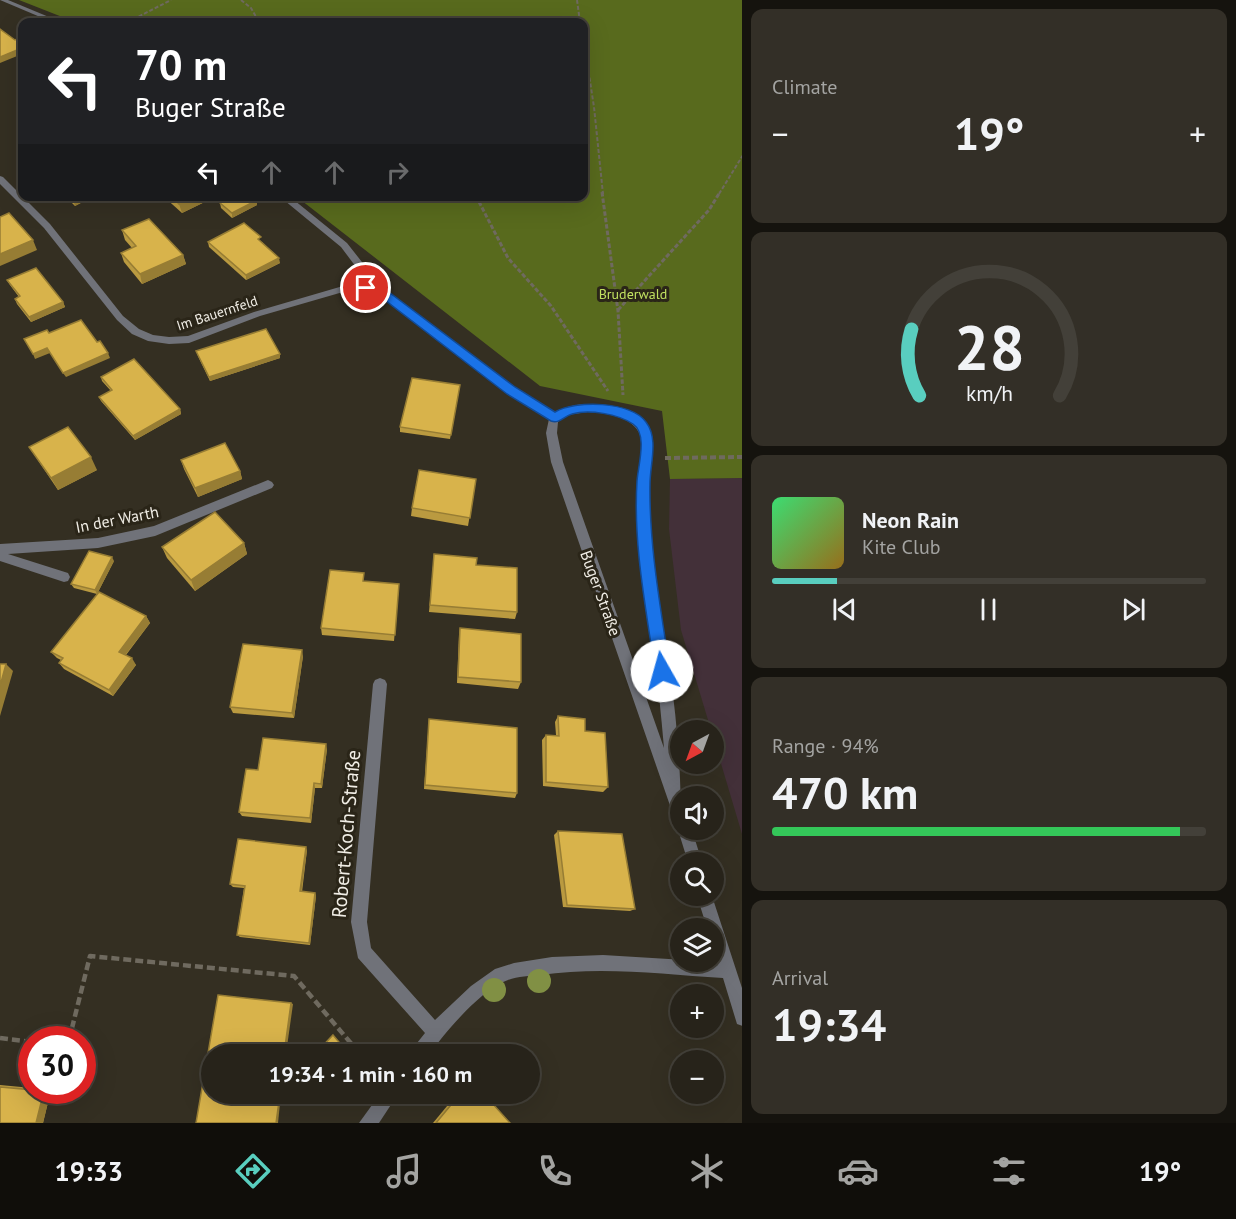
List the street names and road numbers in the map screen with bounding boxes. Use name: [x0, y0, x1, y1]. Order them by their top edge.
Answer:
street label: Im Bauernfeld: [174, 291, 260, 335]
street label: In der Warth: [74, 501, 160, 537]
street label: Buger Straße: [576, 548, 626, 638]
street label: Robert-Koch-Straße: [326, 749, 366, 919]

